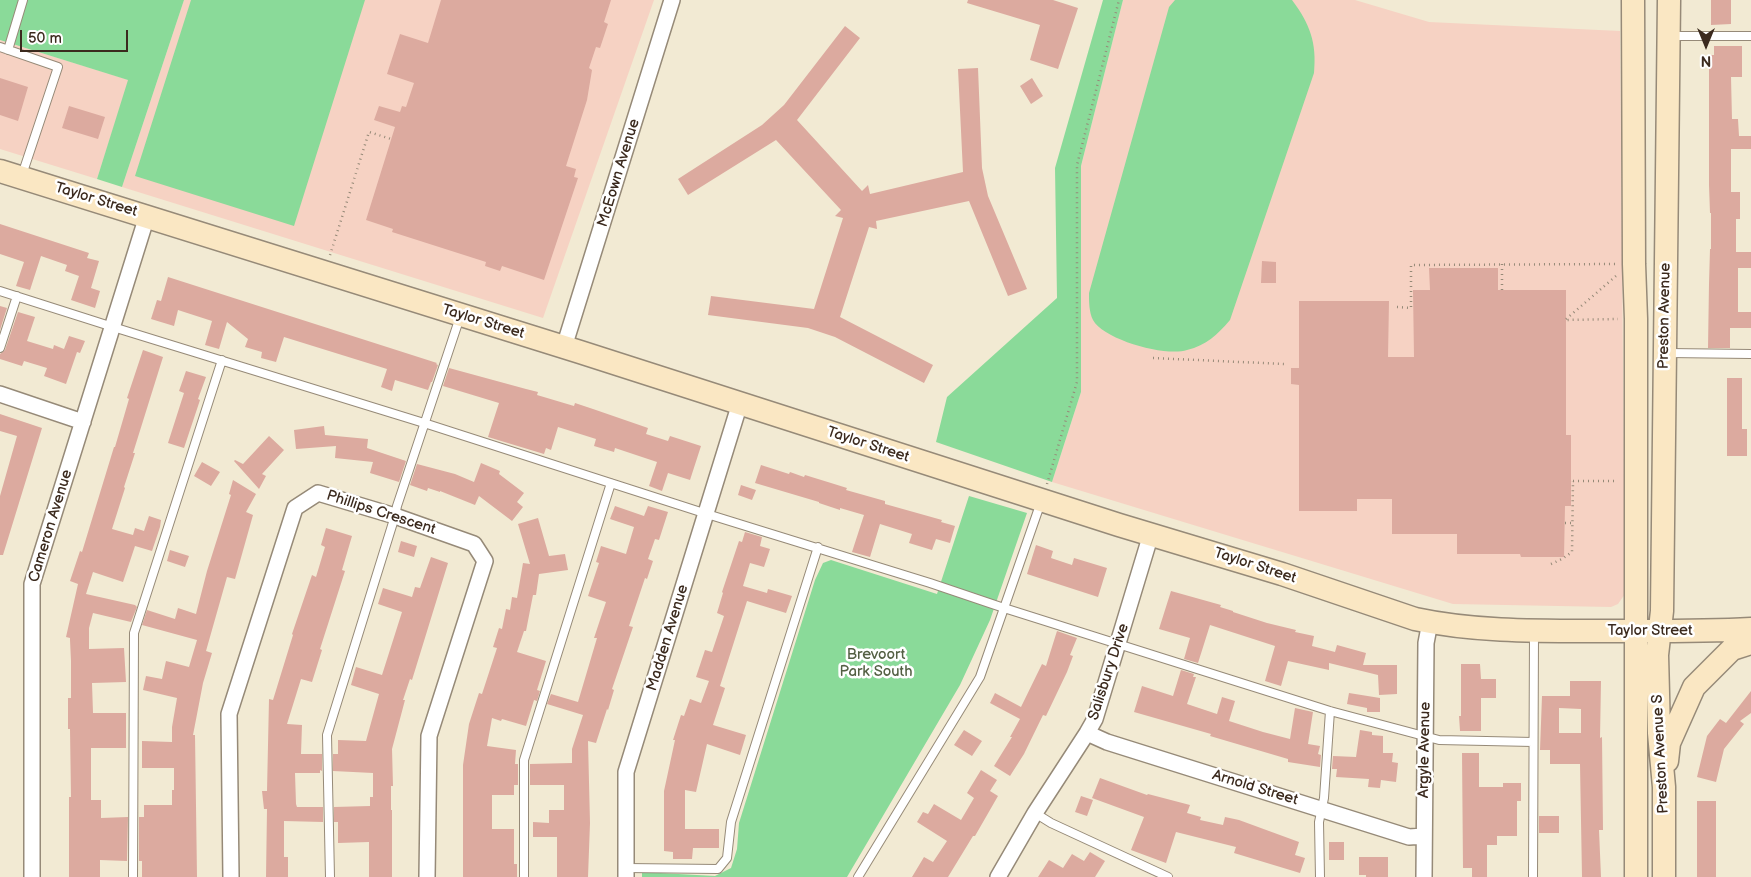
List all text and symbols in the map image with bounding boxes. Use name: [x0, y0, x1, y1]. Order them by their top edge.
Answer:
scale bar: [22, 20, 130, 52]
north arrow: [1681, 20, 1731, 70]
text: 50 m: [28, 29, 62, 48]
text: N: [1701, 52, 1711, 69]
street label: McEown Avenue: [594, 117, 644, 229]
street label: Taylor Street: [53, 179, 139, 221]
street label: Preston Avenue: [1655, 263, 1675, 369]
street label: Taylor Street: [440, 301, 526, 343]
street label: Taylor Street: [825, 423, 911, 467]
street label: Cameron Avenue: [25, 467, 77, 585]
street label: Phillips Crescent: [324, 487, 438, 539]
street label: Taylor Street: [1212, 544, 1298, 588]
street label: Madden Avenue: [643, 583, 693, 693]
street label: Salisbury Drive: [1085, 621, 1133, 723]
street label: Taylor Street: [1607, 622, 1693, 640]
park label: Brevoort Park South: [840, 646, 912, 681]
street label: Preston Avenue S: [1649, 694, 1673, 814]
street label: Argyle Avenue: [1415, 702, 1435, 798]
street label: Arnold Street: [1210, 766, 1300, 810]

